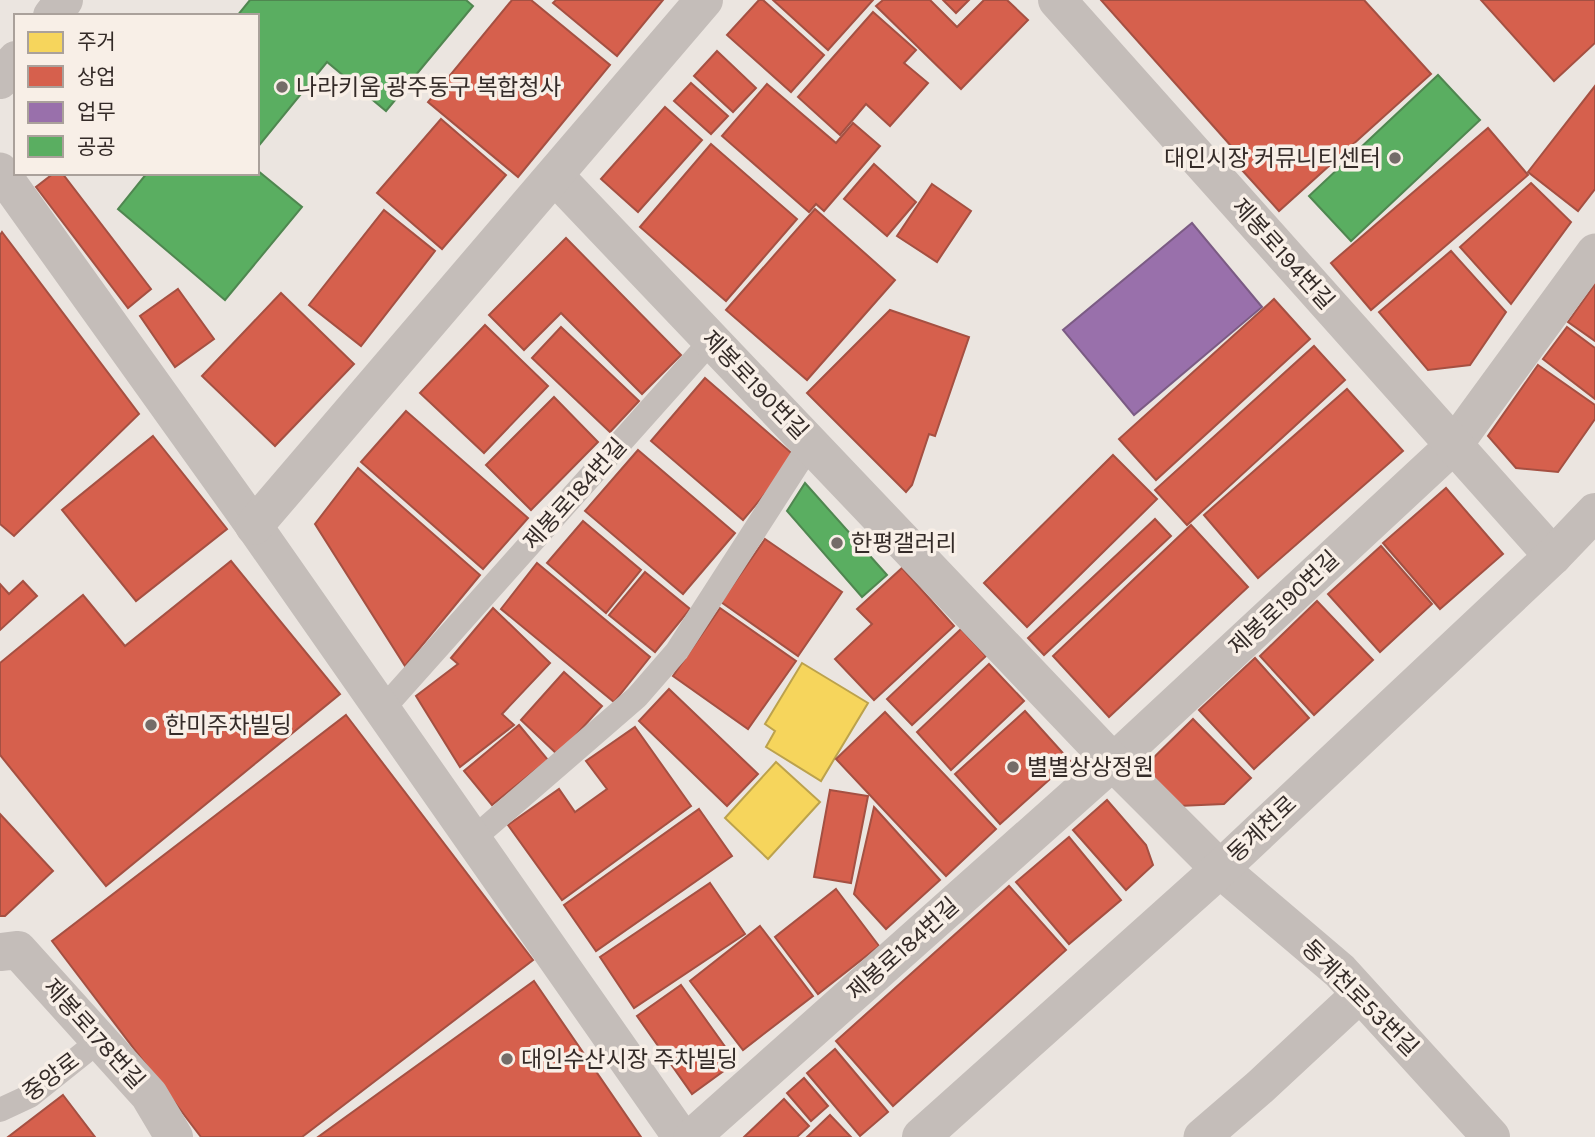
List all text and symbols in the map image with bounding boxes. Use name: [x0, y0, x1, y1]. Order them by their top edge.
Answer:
legend: [14, 14, 259, 175]
text: 주거: [77, 30, 116, 54]
text: 상업: [77, 65, 116, 89]
place label: 나라키움 광주동구 복합청사: [296, 74, 561, 101]
marker: 나라키움 광주동구 복합청사: [274, 79, 290, 95]
text: 업무: [77, 100, 116, 124]
text: 공공: [77, 135, 116, 159]
place label: 대인시장 커뮤니티센터: [1164, 145, 1381, 172]
marker: 대인시장 커뮤니티센터: [1387, 150, 1403, 166]
street label: 제봉로194번길: [1226, 193, 1340, 315]
street label: 제봉로190번길: [697, 325, 813, 445]
street label: 제봉로184번길: [518, 433, 632, 555]
place label: 한평갤러리: [851, 530, 957, 557]
marker: 한평갤러리: [829, 535, 845, 551]
street label: 제봉로190번길: [1223, 545, 1345, 661]
place label: 한미주차빌딩: [165, 712, 292, 739]
marker: 한미주차빌딩: [143, 717, 159, 733]
place label: 별별상상정원: [1027, 754, 1154, 781]
marker: 별별상상정원: [1005, 759, 1021, 775]
street label: 동계천로: [1222, 790, 1302, 868]
street label: 제봉로184번길: [842, 892, 964, 1006]
street label: 동계천로53번길: [1296, 934, 1424, 1062]
street label: 제봉로178번길: [38, 974, 150, 1094]
place label: 대인수산시장 주차빌딩: [521, 1046, 738, 1073]
street label: 중앙로: [18, 1047, 84, 1107]
marker: 대인수산시장 주차빌딩: [499, 1051, 515, 1067]

